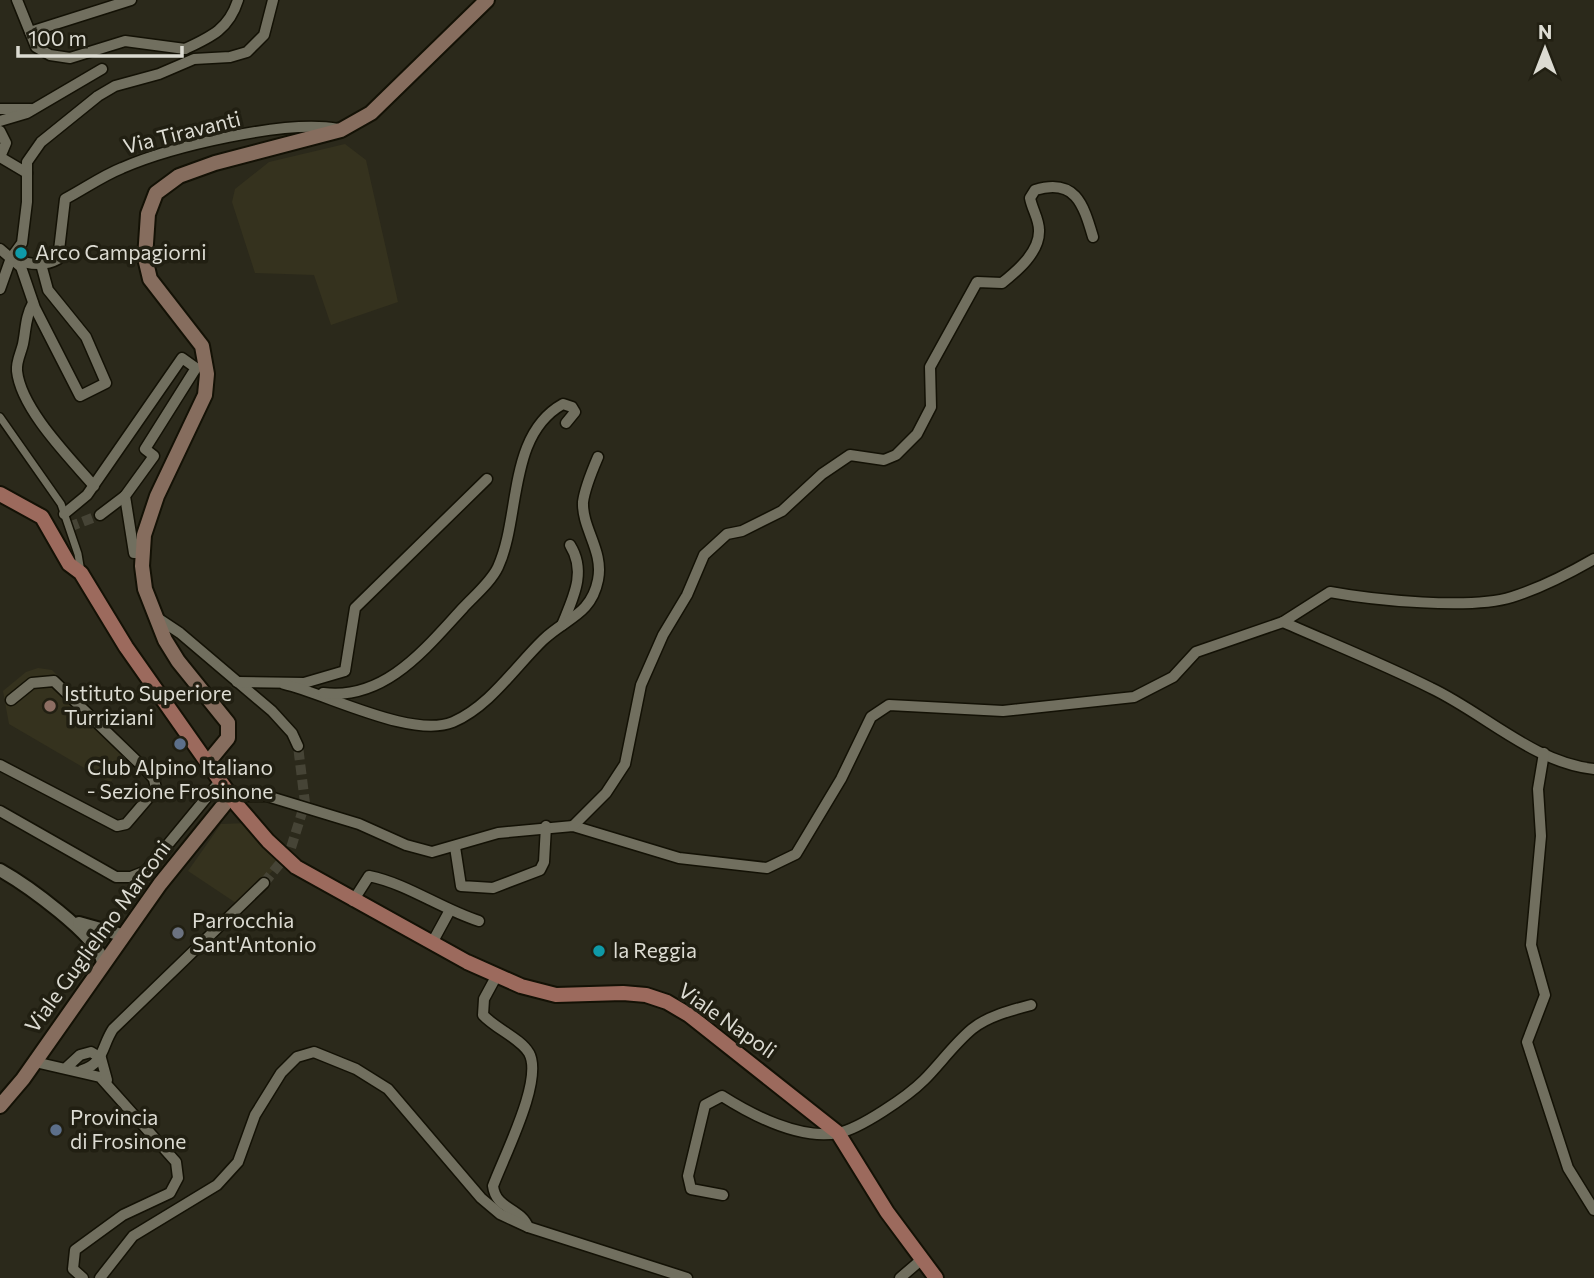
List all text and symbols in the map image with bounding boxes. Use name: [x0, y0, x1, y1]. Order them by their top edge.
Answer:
scale bar: [18, 14, 182, 58]
north arrow: [1510, 14, 1580, 84]
text: N: [1538, 20, 1552, 43]
text: 100 m: [28, 25, 87, 50]
street label: Via Tiravanti: [120, 105, 243, 158]
place label: Arco Campagiorni: [35, 239, 207, 264]
marker: Arco Campagiorni: [13, 245, 29, 261]
place label: Istituto Superiore Turriziani: [64, 680, 232, 729]
marker: Istituto Superiore Turriziani: [42, 698, 58, 714]
marker: Club Alpino Italiano - Sezione Frosinone: [172, 736, 188, 752]
place label: Club Alpino Italiano - Sezione Frosinone: [87, 754, 273, 803]
street label: Viale Guglielmo Marconi: [19, 835, 175, 1037]
place label: Parrocchia Sant'Antonio: [192, 907, 317, 956]
marker: Parrocchia Sant'Antonio: [170, 925, 186, 941]
place label: la Reggia: [613, 937, 697, 962]
marker: la Reggia: [591, 943, 607, 959]
street label: Viale Napoli: [674, 977, 782, 1063]
place label: Provincia di Frosinone: [70, 1104, 186, 1153]
marker: Provincia di Frosinone: [48, 1122, 64, 1138]

